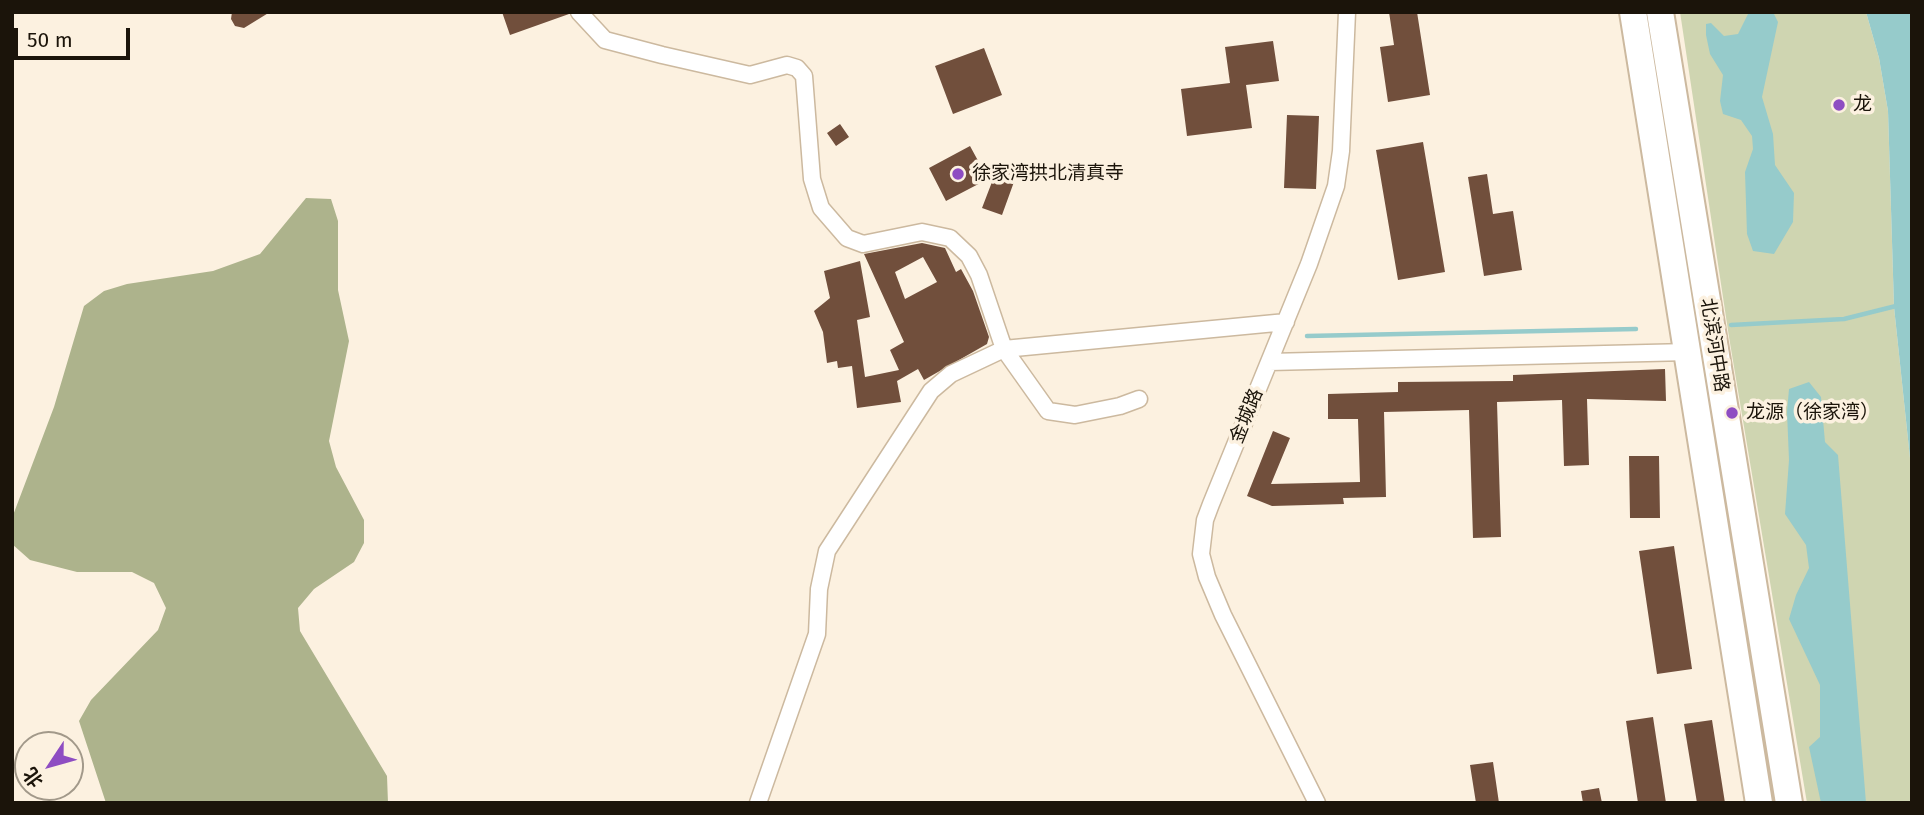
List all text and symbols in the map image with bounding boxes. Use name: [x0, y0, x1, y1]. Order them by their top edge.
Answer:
scale bar: [18, 14, 133, 58]
text: 50 m: [27, 27, 73, 53]
place label: 龙: [1853, 94, 1872, 116]
marker: 龙: [1831, 97, 1847, 113]
place label: 徐家湾拱北清真寺: [972, 163, 1124, 185]
marker: 徐家湾拱北清真寺: [950, 166, 966, 182]
street label: 北滨河中路: [1695, 296, 1733, 394]
street label: 金城路: [1226, 385, 1268, 447]
place label: 龙源（徐家湾）: [1746, 402, 1879, 424]
marker: 龙源（徐家湾）: [1724, 405, 1740, 421]
north arrow: [14, 731, 84, 801]
text: 北: [18, 763, 48, 792]

